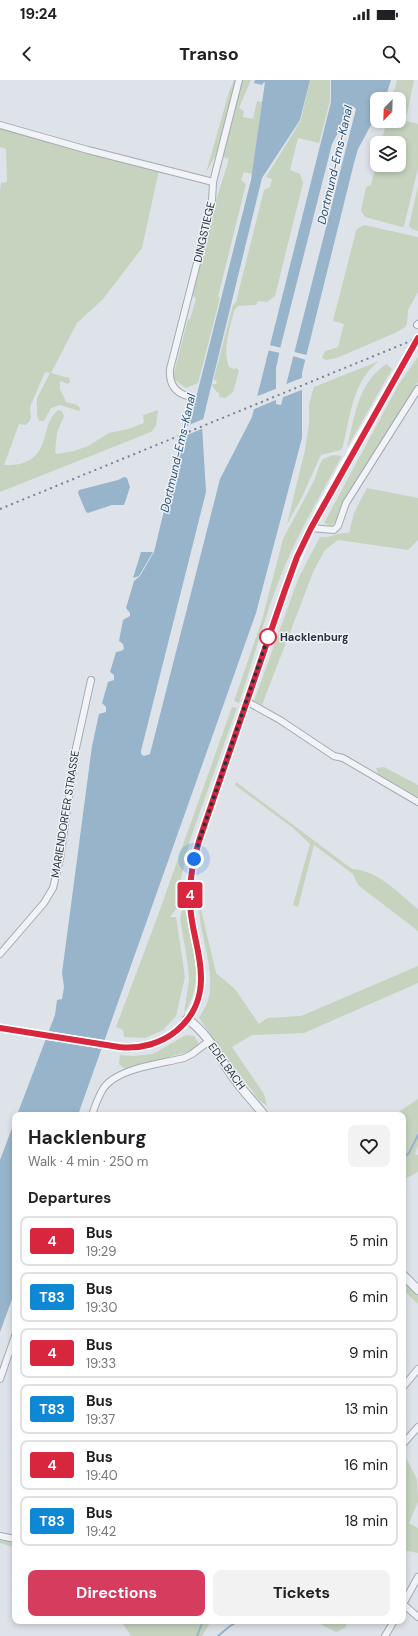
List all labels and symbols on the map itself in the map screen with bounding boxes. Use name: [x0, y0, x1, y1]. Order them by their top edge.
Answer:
north arrow: [370, 92, 406, 128]
water label: Dortmund-Ems-Kanal: [314, 104, 357, 226]
street label: DINGSTIEGE: [190, 200, 218, 264]
water label: Dortmund-Ems-Kanal: [157, 392, 200, 514]
marker: Hacklenburg: [259, 628, 277, 646]
place label: Hacklenburg: [280, 630, 349, 644]
street label: MARIENDORFER STRASSE: [48, 749, 82, 879]
your location: [184, 849, 204, 869]
line badge: 4: [177, 882, 203, 908]
street label: EDELBACH: [205, 1040, 249, 1092]

